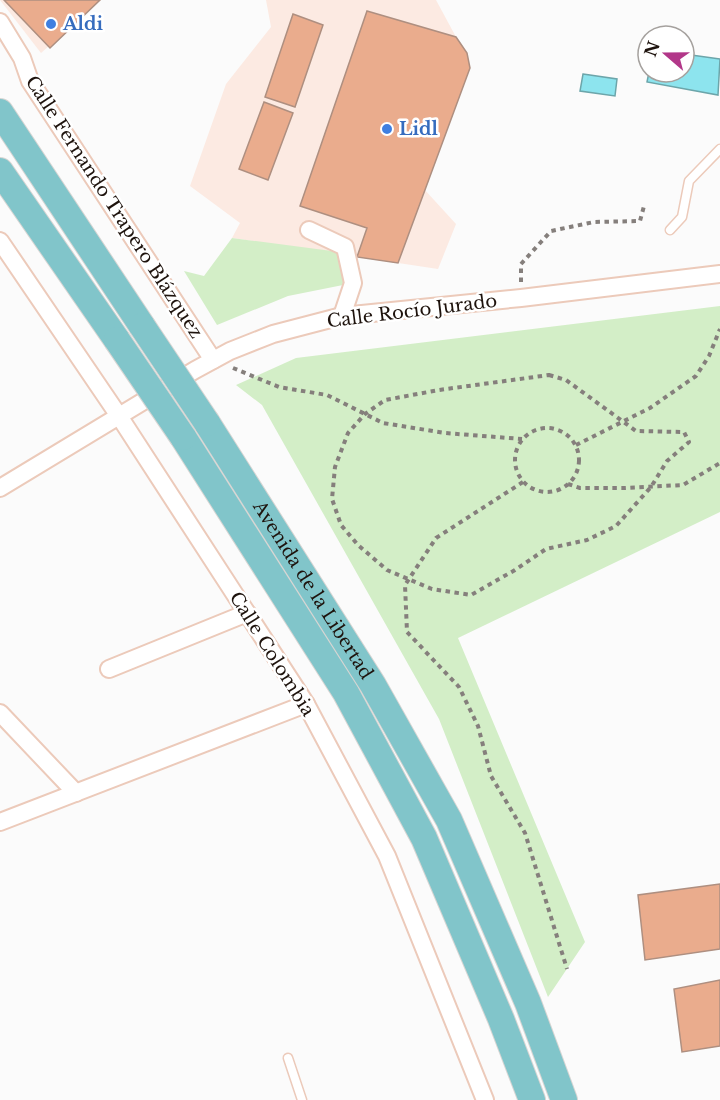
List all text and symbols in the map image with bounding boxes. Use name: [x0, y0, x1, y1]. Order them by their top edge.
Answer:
place label: Aldi: [62, 13, 103, 35]
marker: Aldi: [44, 17, 58, 31]
north arrow: [636, 24, 696, 84]
text: N: [640, 38, 664, 59]
street label: Calle Fernando Trapero Blázquez: [21, 72, 207, 342]
place label: Lidl: [399, 118, 439, 140]
marker: Lidl: [380, 122, 394, 136]
street label: Calle Rocío Jurado: [326, 290, 498, 332]
street label: Avenida de la Libertad: [248, 496, 378, 683]
street label: Calle Colombia: [225, 588, 319, 720]

